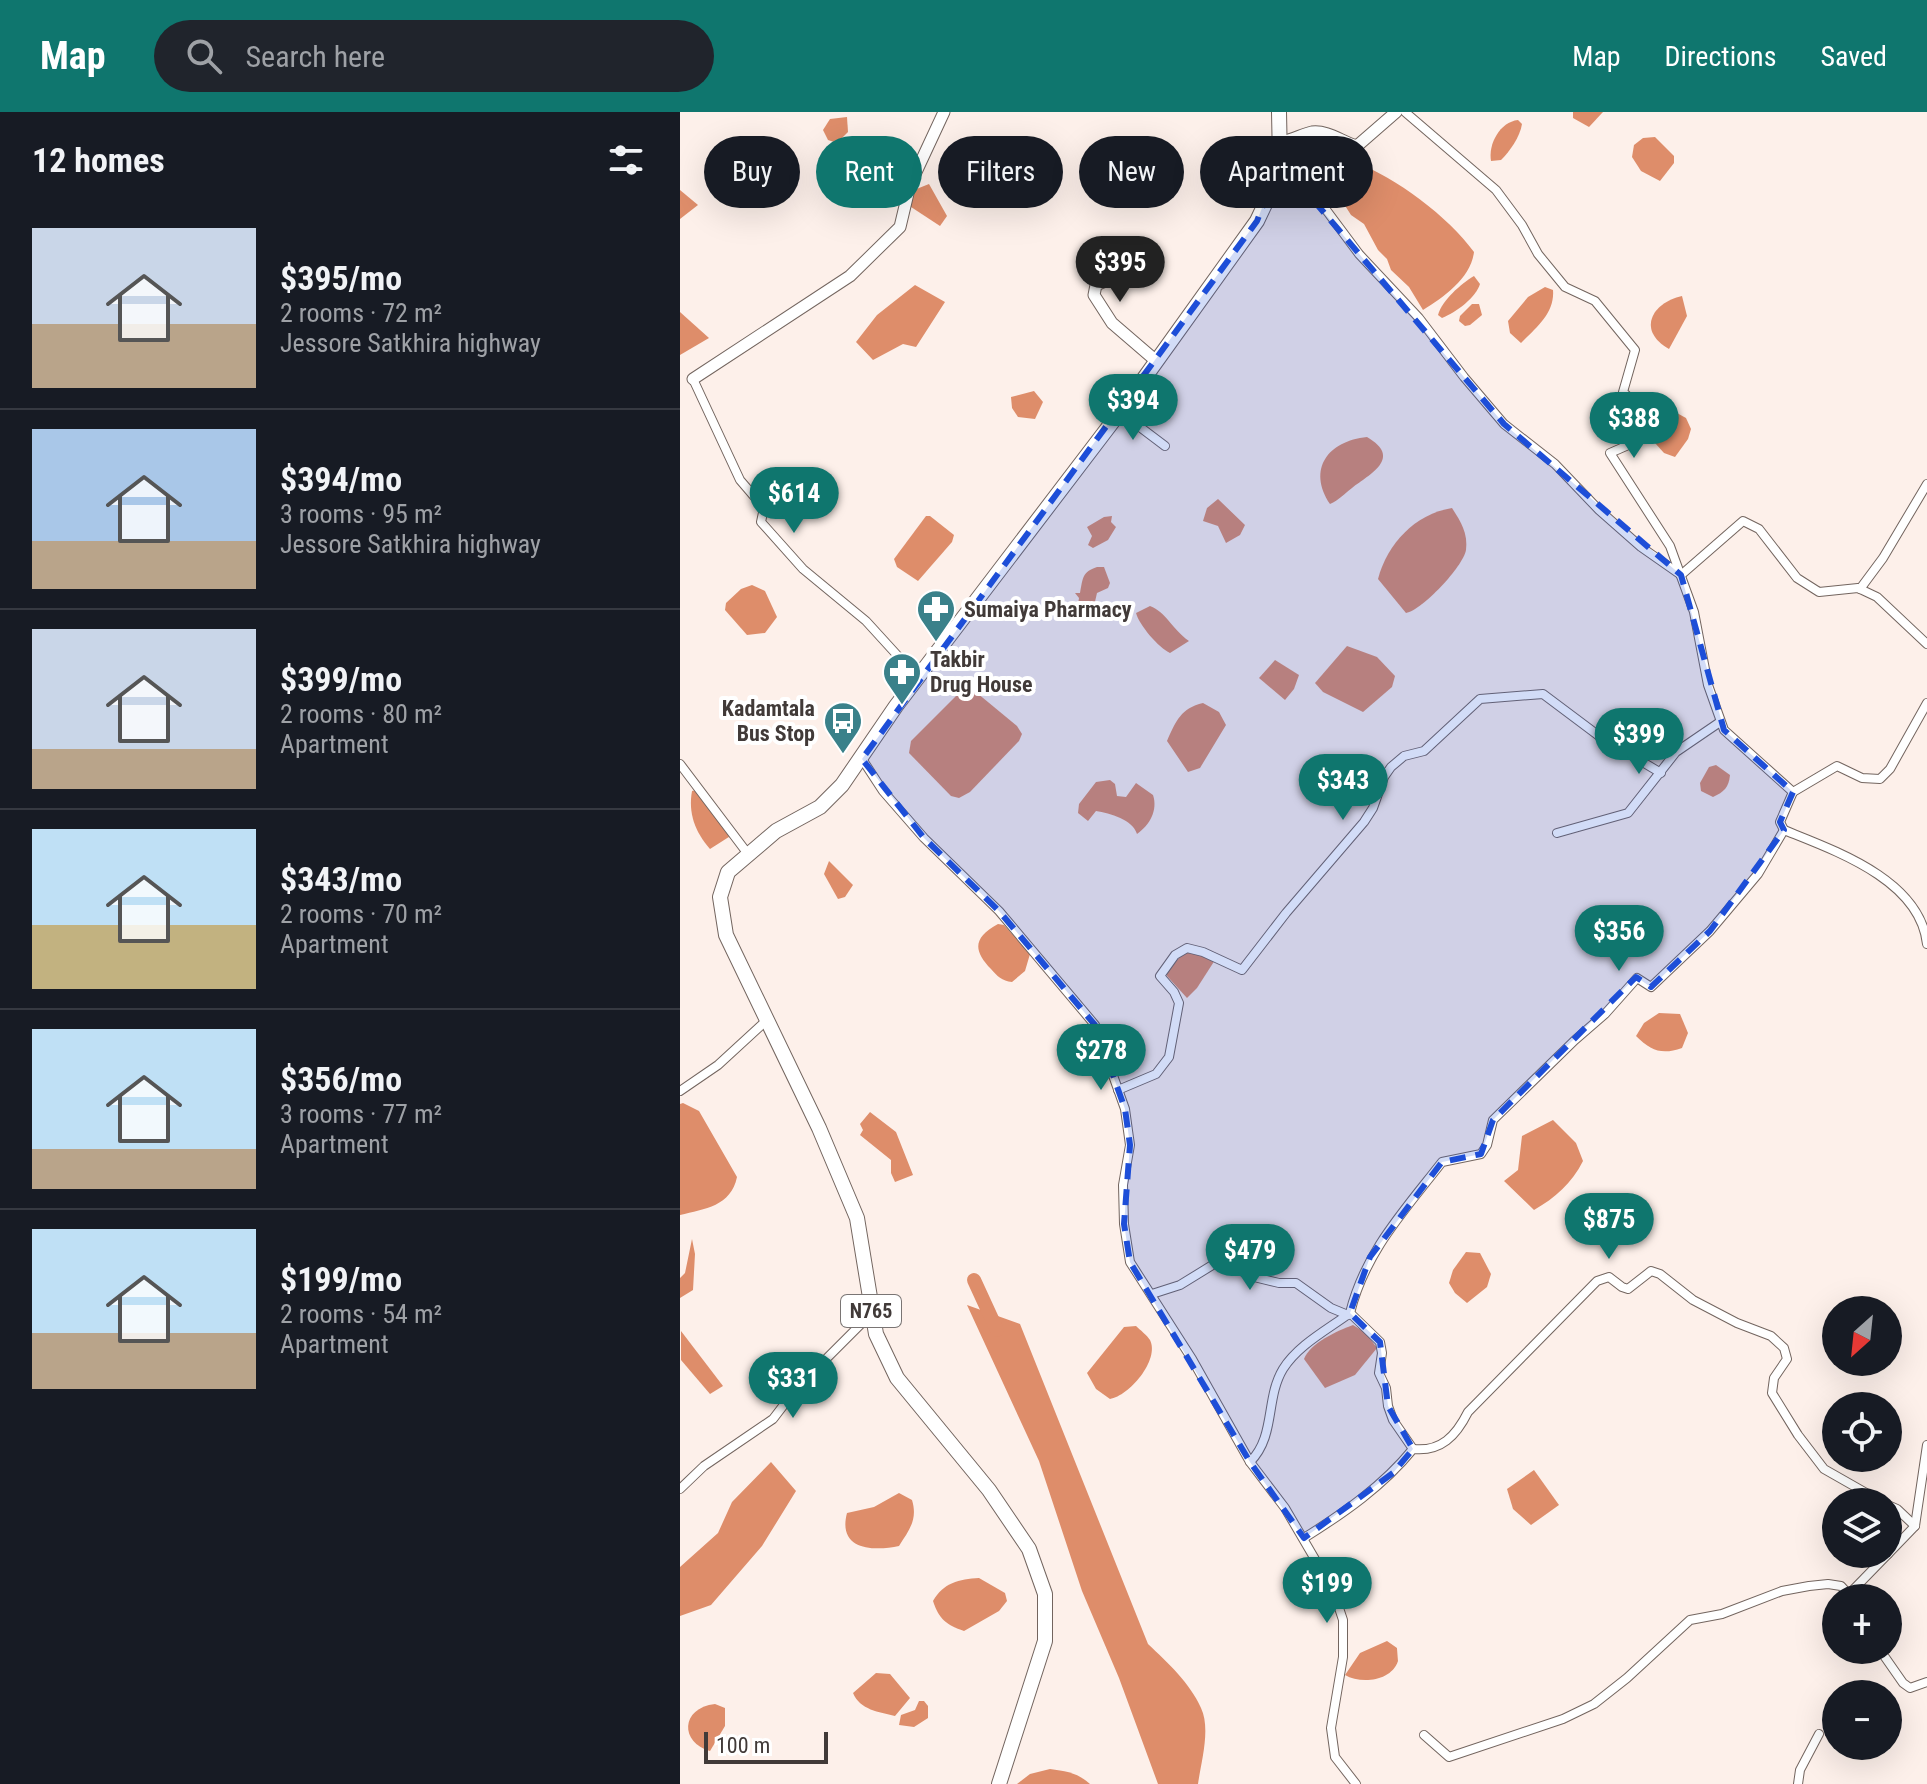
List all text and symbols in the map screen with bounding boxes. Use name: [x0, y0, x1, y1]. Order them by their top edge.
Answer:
search box: [154, 20, 714, 92]
text: Map: [40, 34, 106, 78]
icon: search: [182, 34, 226, 78]
text: Search here: [246, 39, 385, 74]
text: Map: [1572, 40, 1621, 73]
text: Directions: [1665, 40, 1776, 73]
text: Saved: [1820, 40, 1887, 73]
chip: Buy: [704, 136, 800, 208]
chip: Rent: [816, 136, 922, 208]
chip: Filters: [938, 136, 1063, 208]
chip: New: [1079, 136, 1184, 208]
chip: Apartment: [1200, 136, 1373, 208]
icon: filters: [604, 138, 648, 182]
text: 12 homes: [32, 140, 165, 180]
pin: $395: [1073, 236, 1167, 304]
text: $395: [1094, 247, 1146, 277]
text: $395/mo: [280, 258, 402, 298]
icon: home: [96, 260, 192, 356]
text: 2 rooms · 72 m²: [280, 298, 442, 328]
text: Jessore Satkhira highway: [280, 328, 541, 358]
pin: $394: [1086, 374, 1180, 442]
text: $394: [1107, 385, 1159, 415]
pin: $388: [1587, 392, 1681, 460]
text: $388: [1608, 403, 1660, 433]
text: $394/mo: [280, 459, 402, 499]
icon: home: [96, 461, 192, 557]
pin: $614: [747, 467, 841, 535]
text: $614: [768, 478, 820, 508]
text: 3 rooms · 95 m²: [280, 499, 442, 529]
text: Jessore Satkhira highway: [280, 529, 541, 559]
pharmacy icon: Sumaiya Pharmacy: [915, 588, 957, 643]
place label: Sumaiya Pharmacy: [964, 597, 1132, 622]
place label: Takbir Drug House: [930, 647, 1032, 697]
pharmacy icon: Takbir Drug House: [881, 651, 923, 706]
text: $399/mo: [280, 659, 402, 699]
icon: home: [96, 661, 192, 757]
place label: Kadamtala Bus Stop: [722, 696, 815, 746]
text: 2 rooms · 80 m²: [280, 699, 442, 729]
bus stop icon: Kadamtala Bus Stop: [822, 700, 864, 755]
pin: $399: [1592, 708, 1686, 776]
text: $399: [1613, 719, 1665, 749]
text: Apartment: [280, 729, 389, 759]
pin: $343: [1296, 754, 1390, 822]
text: $343: [1317, 765, 1369, 795]
text: $343/mo: [280, 859, 402, 899]
icon: home: [96, 861, 192, 957]
text: 2 rooms · 70 m²: [280, 899, 442, 929]
pin: $356: [1572, 905, 1666, 973]
text: $356: [1593, 916, 1645, 946]
text: Apartment: [280, 929, 389, 959]
pin: $278: [1054, 1024, 1148, 1092]
text: $278: [1075, 1035, 1127, 1065]
text: $356/mo: [280, 1059, 402, 1099]
icon: home: [96, 1061, 192, 1157]
text: 3 rooms · 77 m²: [280, 1099, 442, 1129]
text: Apartment: [280, 1129, 389, 1159]
pin: $875: [1562, 1193, 1656, 1261]
text: $875: [1583, 1204, 1635, 1234]
pin: $479: [1203, 1224, 1297, 1292]
text: $479: [1224, 1235, 1276, 1265]
text: $199/mo: [280, 1259, 402, 1299]
icon: home: [96, 1261, 192, 1357]
road number: N765: [841, 1295, 901, 1327]
north arrow: [1822, 1296, 1902, 1376]
map controls: [1822, 1296, 1902, 1760]
text: 2 rooms · 54 m²: [280, 1299, 442, 1329]
text: Apartment: [280, 1329, 389, 1359]
pin: $331: [746, 1352, 840, 1420]
text: $331: [767, 1363, 819, 1393]
button: locate: [1822, 1392, 1902, 1472]
button: layers: [1822, 1488, 1902, 1568]
pin: $199: [1280, 1557, 1374, 1625]
text: $199: [1301, 1568, 1353, 1598]
button: +: [1822, 1584, 1902, 1664]
button: −: [1822, 1680, 1902, 1760]
scale bar: [704, 1728, 828, 1764]
text: 100 m: [716, 1733, 770, 1758]

